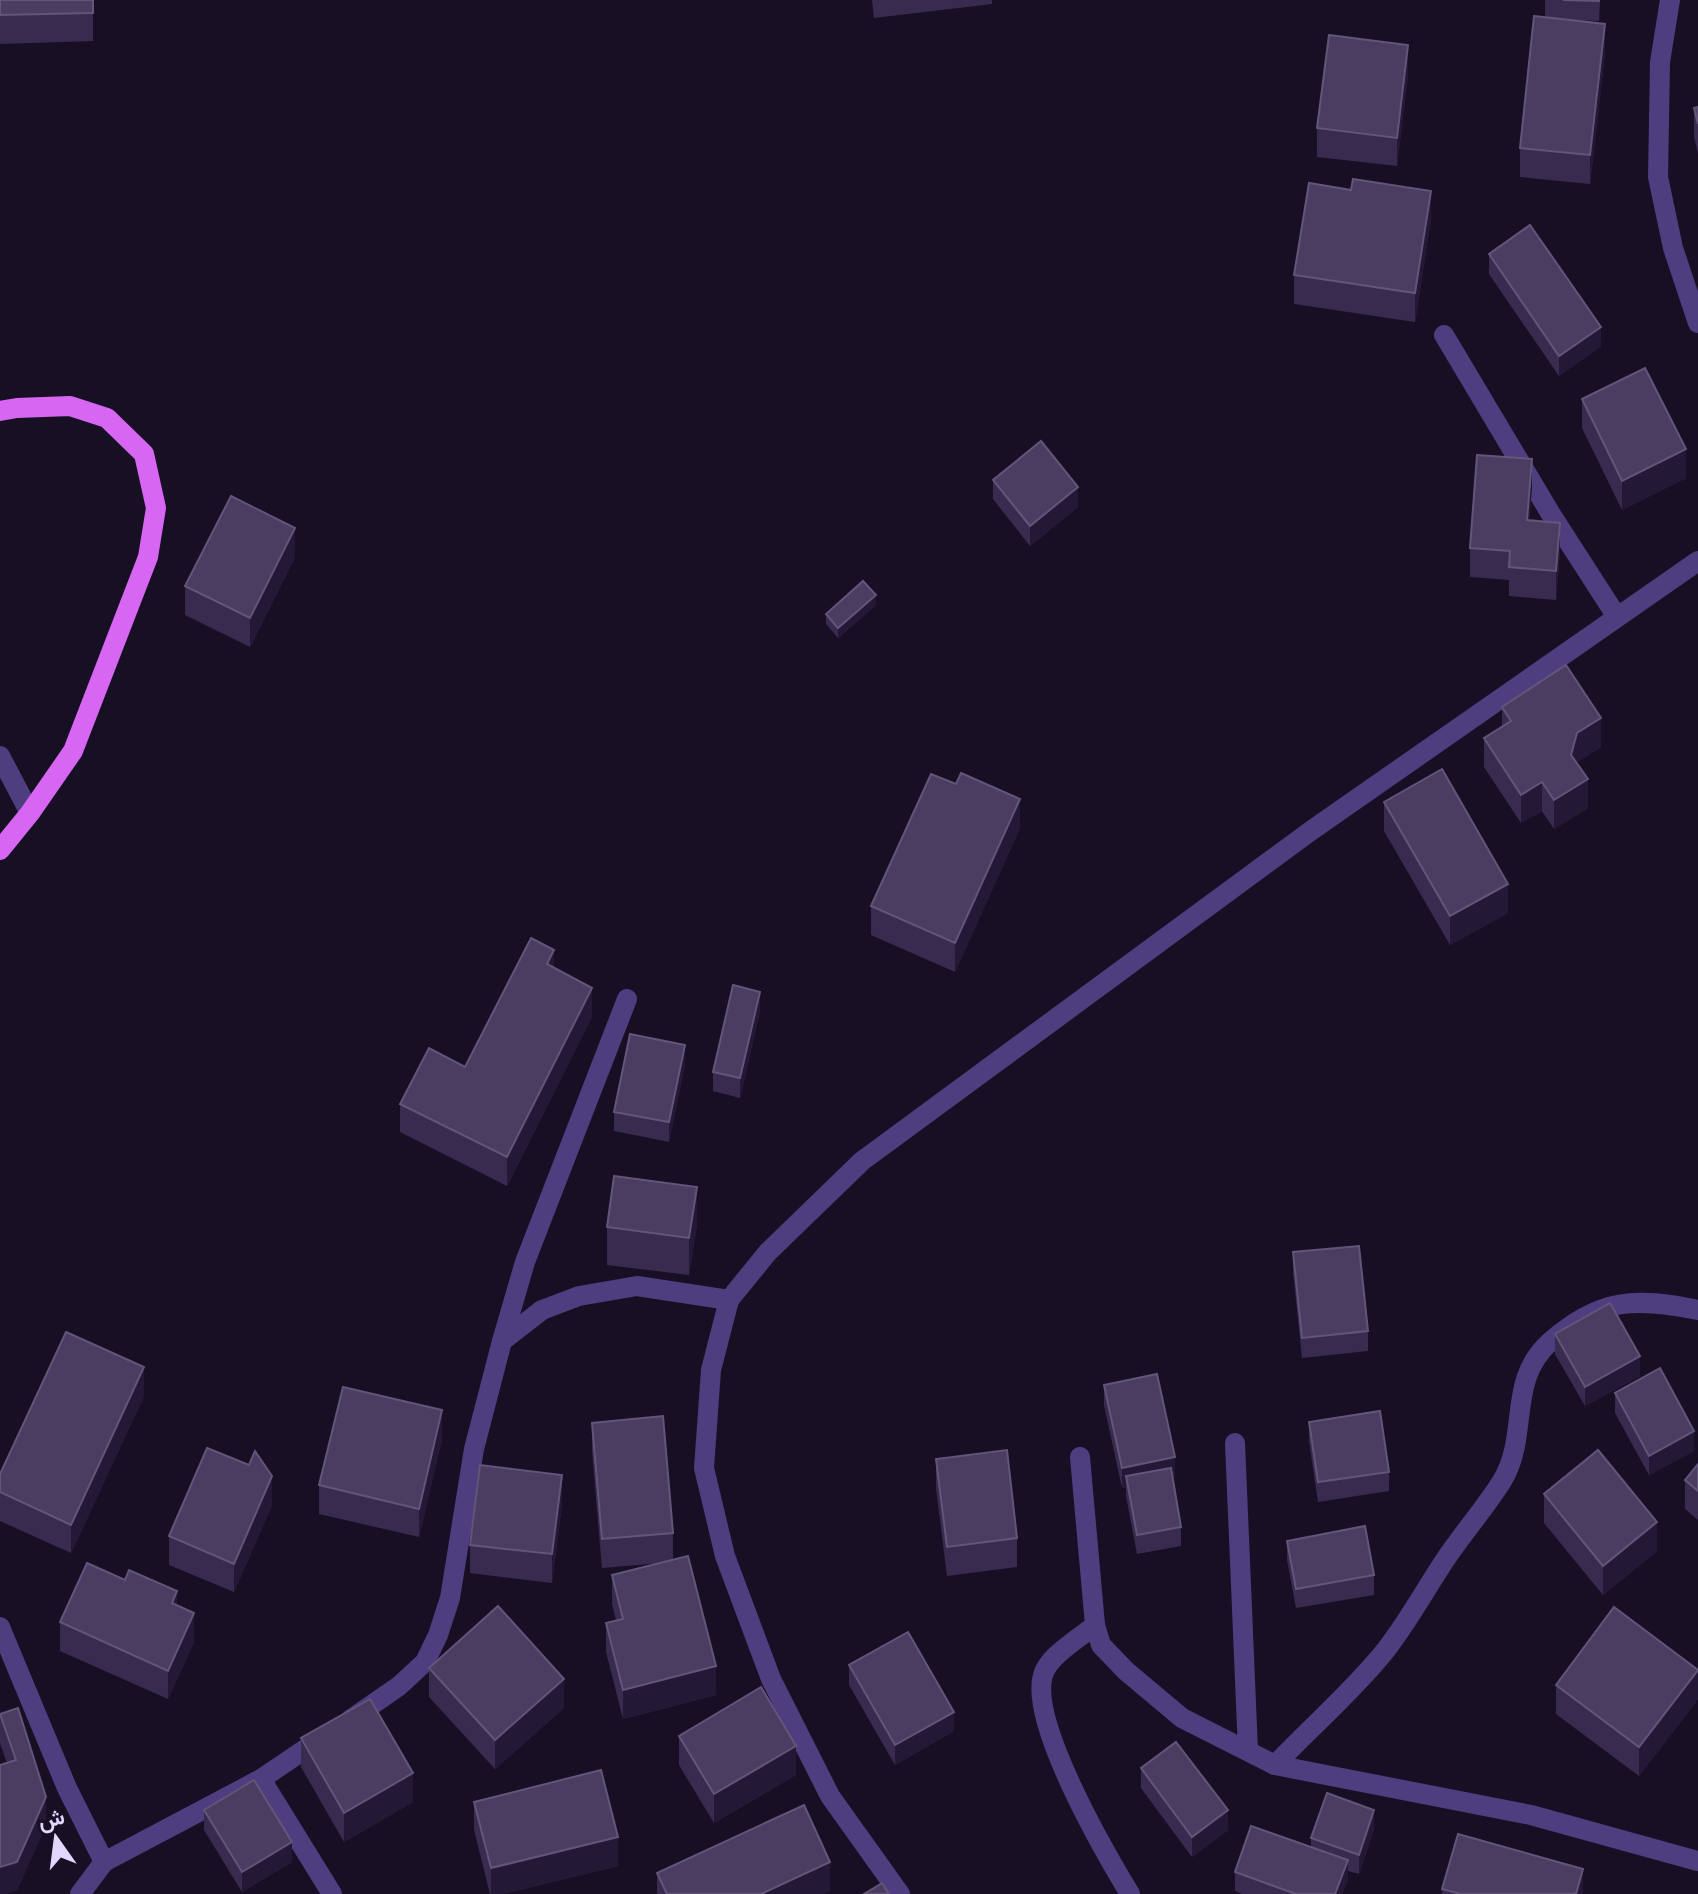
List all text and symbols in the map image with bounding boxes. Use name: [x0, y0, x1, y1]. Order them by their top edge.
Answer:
north arrow: [16, 1798, 96, 1878]
text: ش: [35, 1801, 67, 1835]

